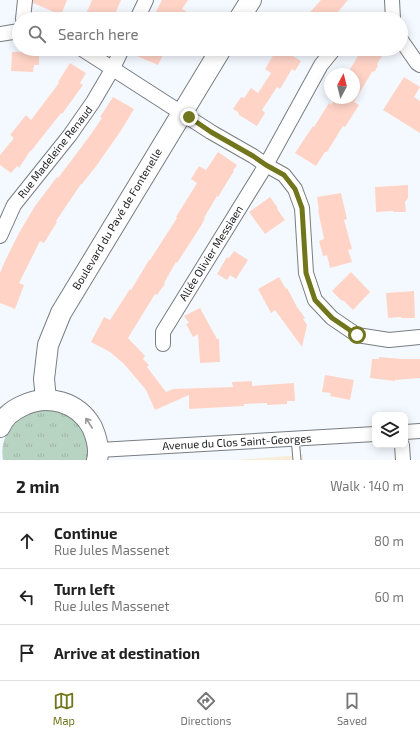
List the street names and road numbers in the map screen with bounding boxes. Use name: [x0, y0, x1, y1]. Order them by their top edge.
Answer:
street label: Rue Madeleine Renaud: [15, 103, 95, 200]
street label: Boulevard du Pavé de Fontenelle: [69, 146, 164, 292]
street label: Allée Olivier Messiaen: [176, 203, 245, 303]
street label: Avenue du Clos Saint-Georges: [162, 431, 312, 452]

